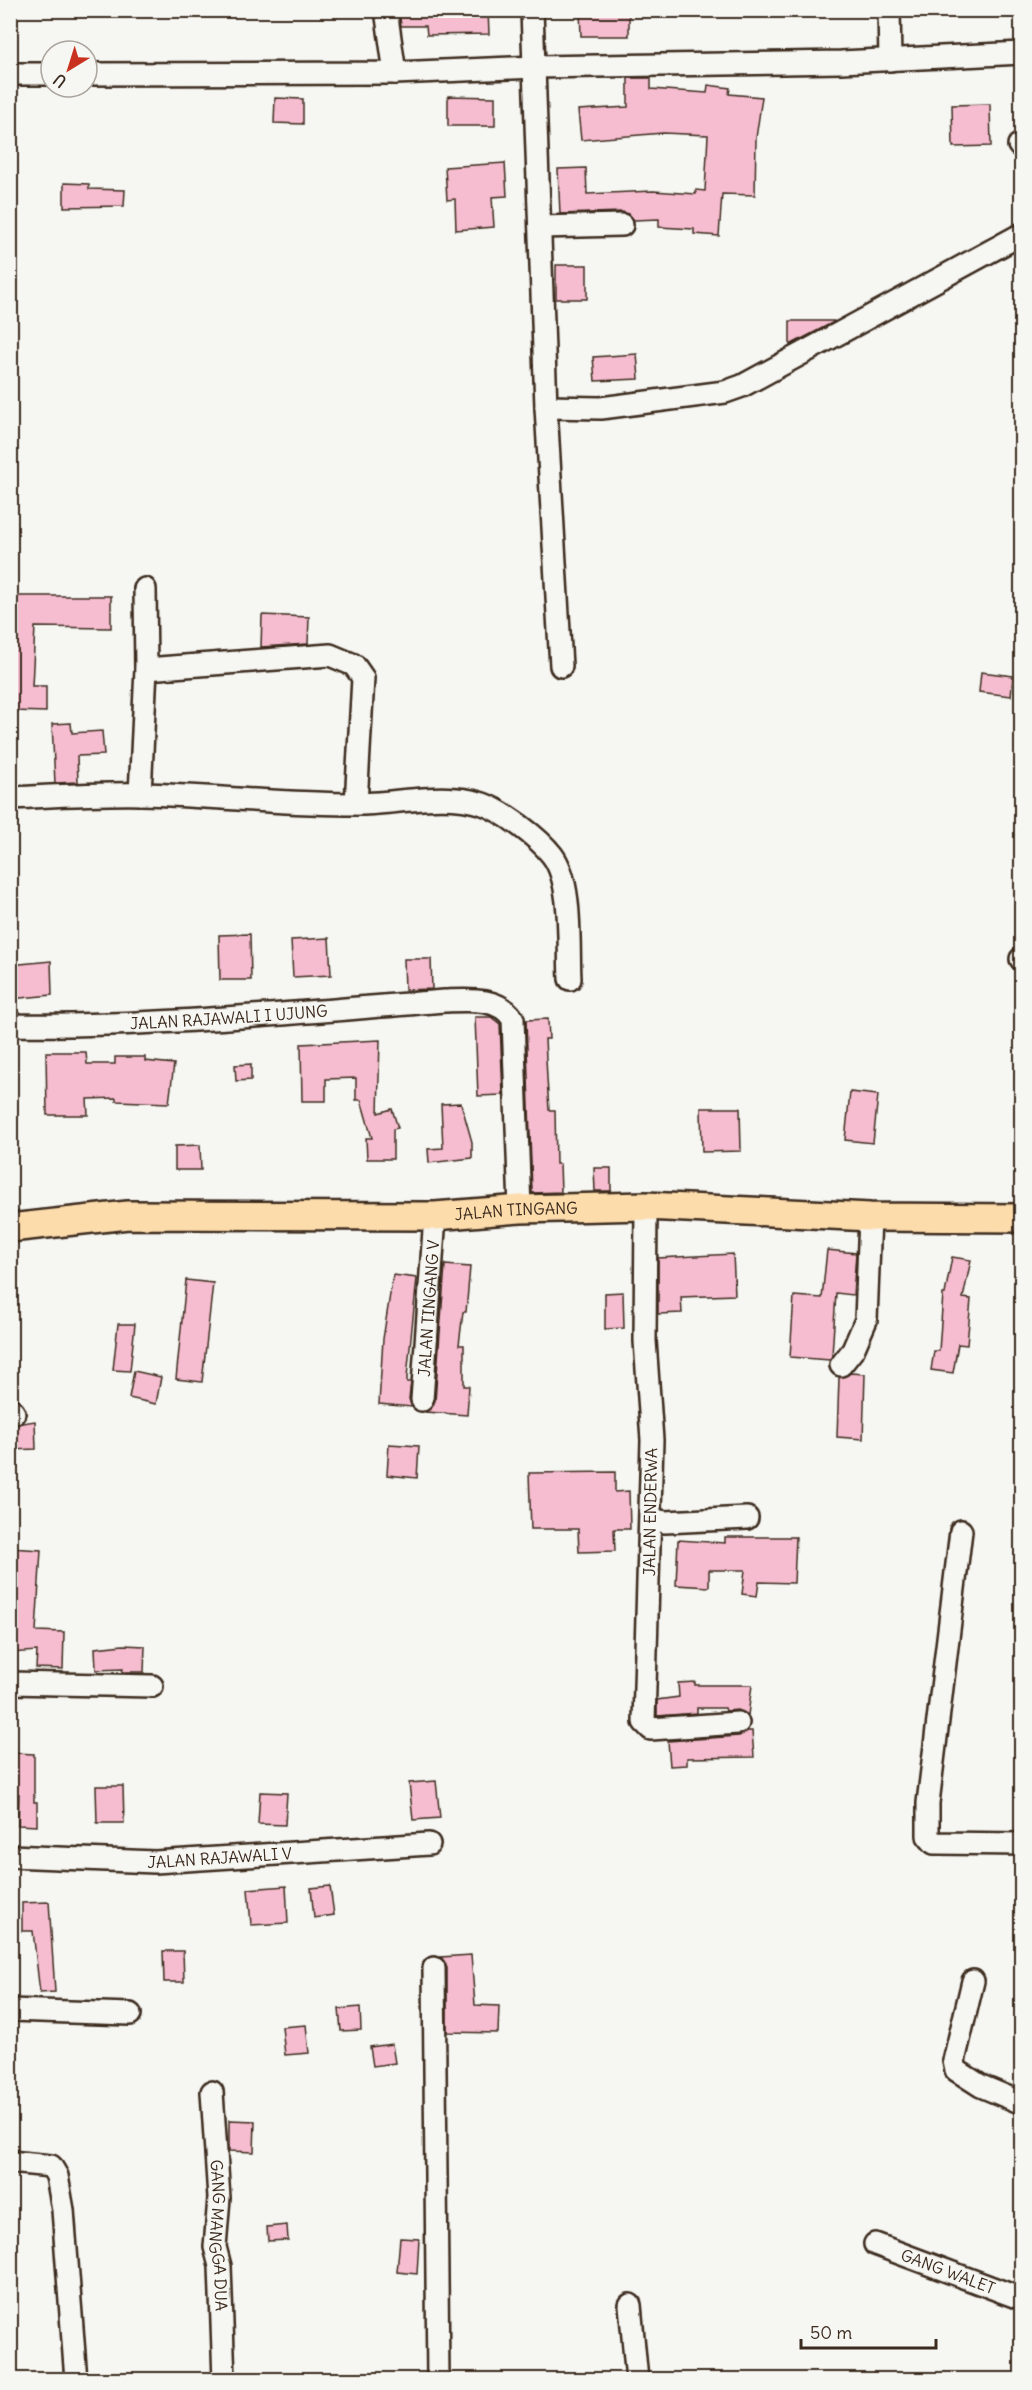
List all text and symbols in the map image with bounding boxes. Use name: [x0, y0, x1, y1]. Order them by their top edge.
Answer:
north arrow: [39, 39, 99, 99]
text: U: [49, 70, 70, 92]
street label: JALAN RAJAWALI I UJUNG: [130, 1000, 328, 1033]
street label: JALAN TINGANG: [454, 1198, 578, 1224]
street label: JALAN TINGANG V: [414, 1239, 443, 1377]
street label: JALAN ENDERWA: [639, 1448, 661, 1576]
street label: JALAN RAJAWALI V: [147, 1843, 293, 1872]
street label: GANG MANGGA DUA: [204, 2159, 232, 2311]
street label: GANG WALET: [898, 2245, 998, 2298]
scale bar: [801, 2312, 936, 2350]
text: 50 m: [810, 2321, 852, 2344]

